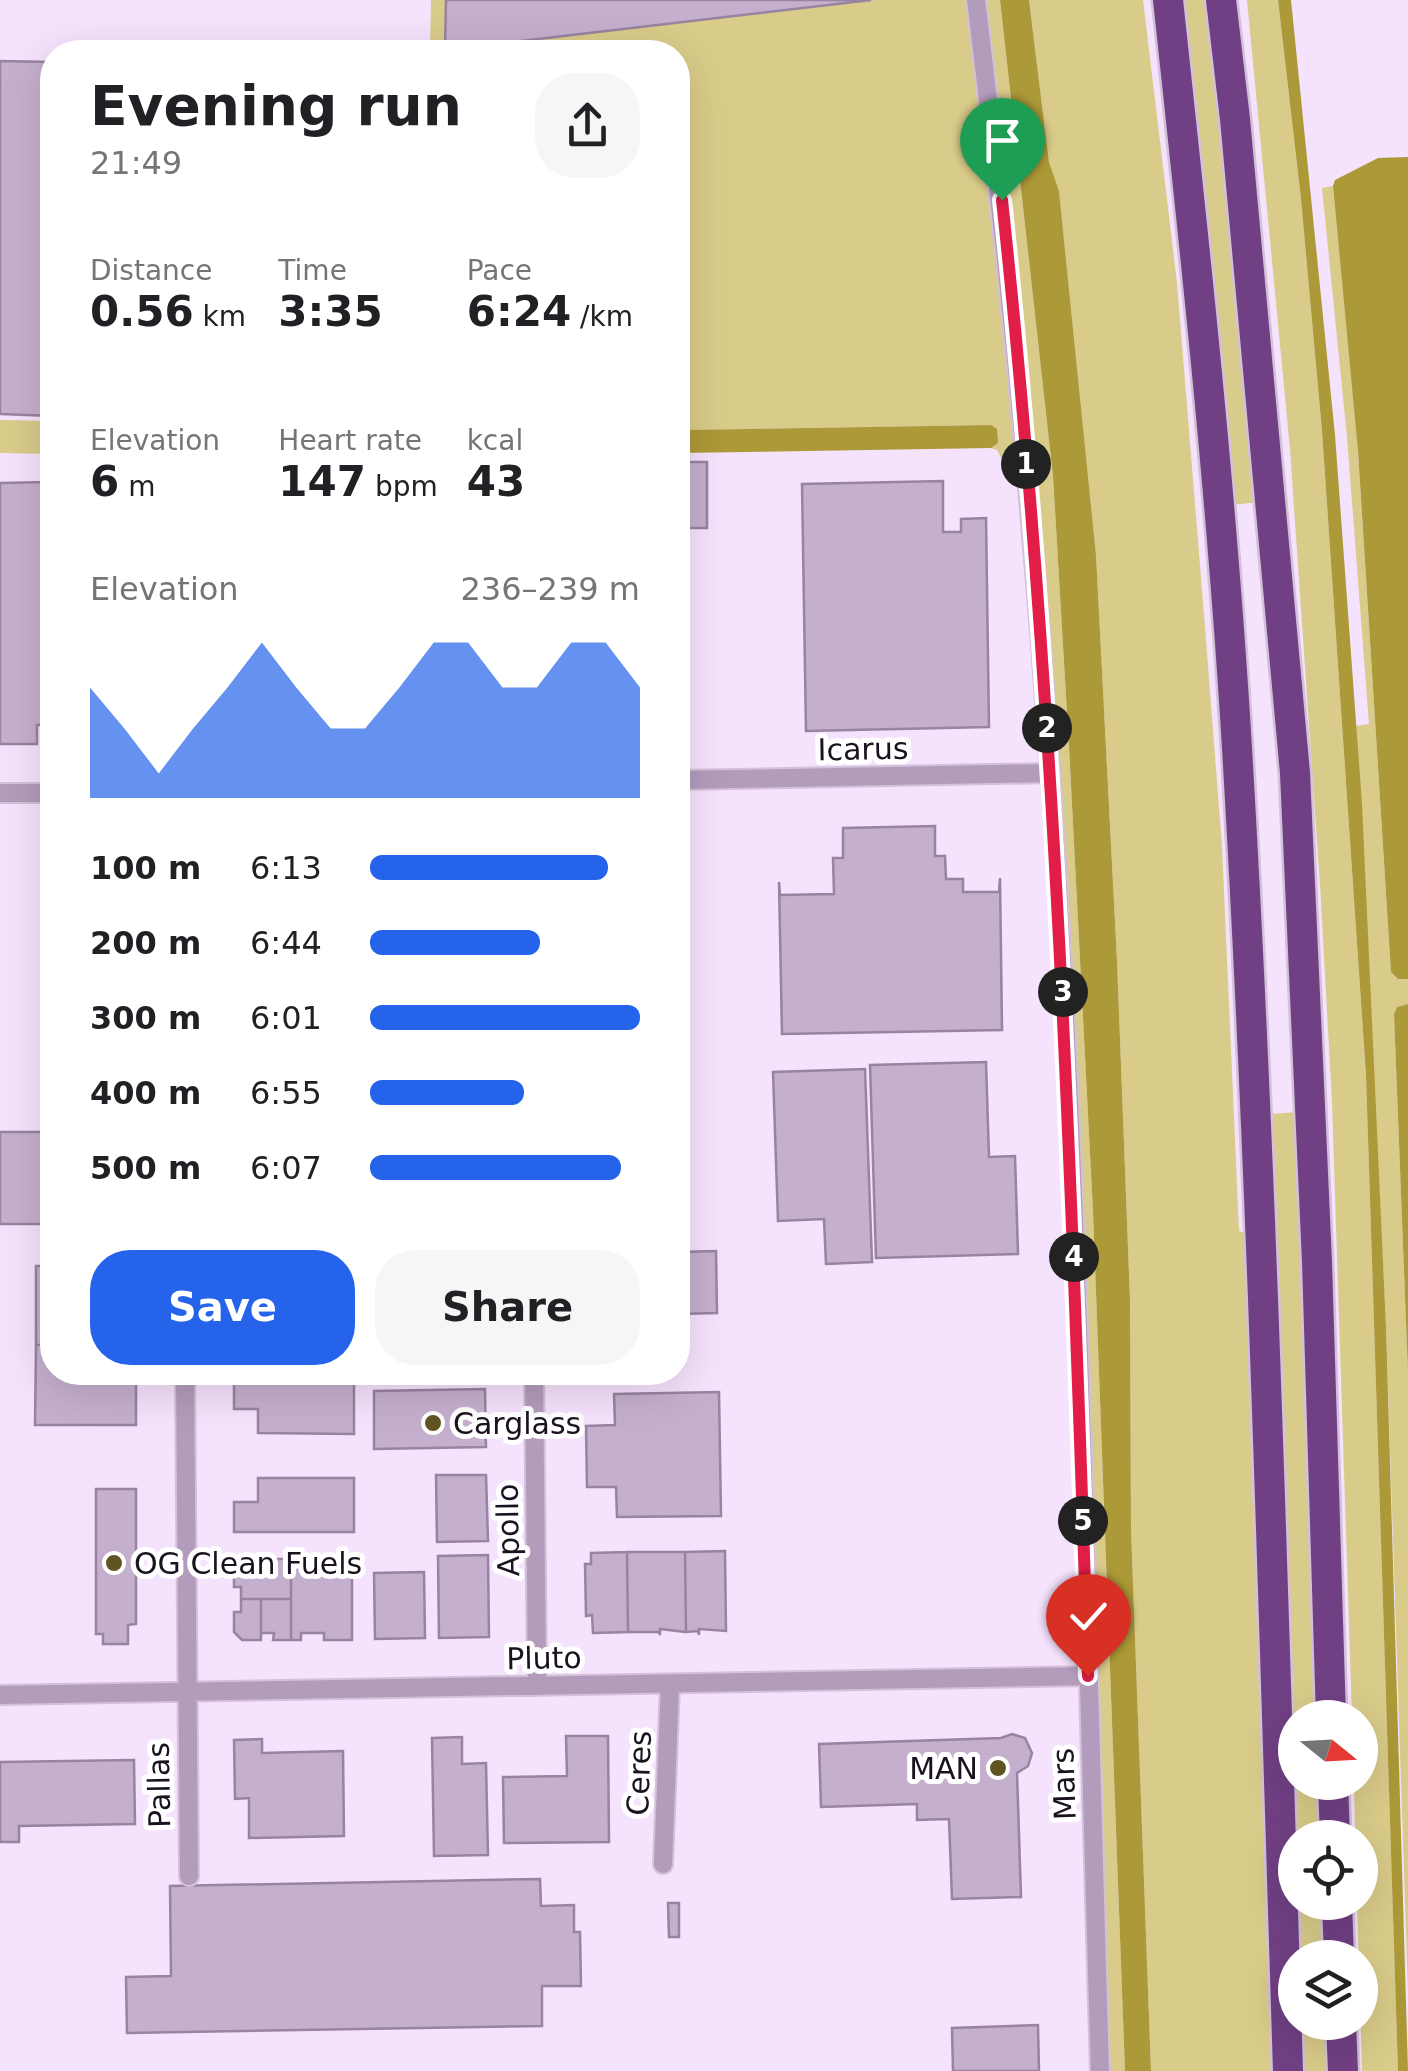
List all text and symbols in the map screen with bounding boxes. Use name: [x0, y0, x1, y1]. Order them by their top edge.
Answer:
button: share: [535, 73, 640, 178]
text: Evening run: [90, 74, 462, 138]
pin: [960, 98, 1045, 201]
icon: arrive: [975, 113, 1030, 168]
text: 21:49: [90, 144, 182, 182]
text: Distance: [90, 254, 212, 287]
text: Time: [278, 254, 347, 287]
text: Pace: [467, 254, 532, 287]
text: 0.56: [90, 287, 194, 336]
text: 3:35: [278, 287, 383, 336]
text: 6:24: [467, 287, 571, 336]
text: km: [194, 300, 246, 333]
text: /km: [571, 300, 633, 333]
text: Elevation: [90, 424, 220, 457]
text: Heart rate: [278, 424, 422, 457]
text: kcal: [467, 424, 523, 457]
pin: 1: [1001, 439, 1051, 489]
text: 1: [1016, 447, 1036, 480]
text: 6: [90, 457, 119, 506]
text: 147: [278, 457, 366, 506]
text: 43: [467, 457, 525, 506]
text: m: [119, 470, 155, 503]
text: bpm: [366, 470, 438, 503]
text: Elevation: [90, 570, 239, 608]
text: 236–239 m: [461, 570, 640, 608]
pin: 2: [1022, 703, 1072, 753]
text: 2: [1037, 711, 1057, 744]
street label: Icarus: [817, 731, 909, 767]
text: 100 m: [90, 849, 201, 887]
text: 6:13: [250, 849, 322, 887]
text: 200 m: [90, 924, 201, 962]
text: 6:44: [250, 924, 322, 962]
pin: 3: [1038, 967, 1088, 1017]
text: 3: [1053, 975, 1073, 1008]
text: 300 m: [90, 999, 201, 1037]
text: 6:01: [250, 999, 322, 1037]
text: 400 m: [90, 1074, 201, 1112]
text: 6:55: [250, 1074, 322, 1112]
text: 500 m: [90, 1149, 201, 1187]
text: 6:07: [250, 1149, 322, 1187]
pin: 4: [1049, 1232, 1099, 1282]
text: 4: [1064, 1240, 1084, 1273]
button: Save: [90, 1250, 355, 1365]
button: Share: [375, 1250, 640, 1365]
place label: Carglass: [453, 1406, 581, 1441]
marker: Carglass: [422, 1412, 444, 1434]
street label: Apollo: [490, 1483, 526, 1577]
pin: 5: [1058, 1496, 1108, 1546]
text: 5: [1073, 1504, 1093, 1537]
place label: OG Clean Fuels: [134, 1546, 362, 1581]
marker: OG Clean Fuels: [103, 1552, 125, 1574]
pin: [1046, 1574, 1131, 1677]
icon: check: [1061, 1589, 1116, 1644]
street label: Pluto: [506, 1640, 582, 1676]
north arrow: [1278, 1700, 1378, 1800]
map controls: [1278, 1700, 1378, 2040]
street label: Ceres: [620, 1730, 658, 1816]
street label: Pallas: [141, 1742, 177, 1828]
street label: Mars: [1045, 1747, 1083, 1821]
place label: MAN: [909, 1751, 978, 1786]
marker: MAN: [987, 1757, 1009, 1779]
button: locate: [1278, 1820, 1378, 1920]
button: layers: [1278, 1940, 1378, 2040]

